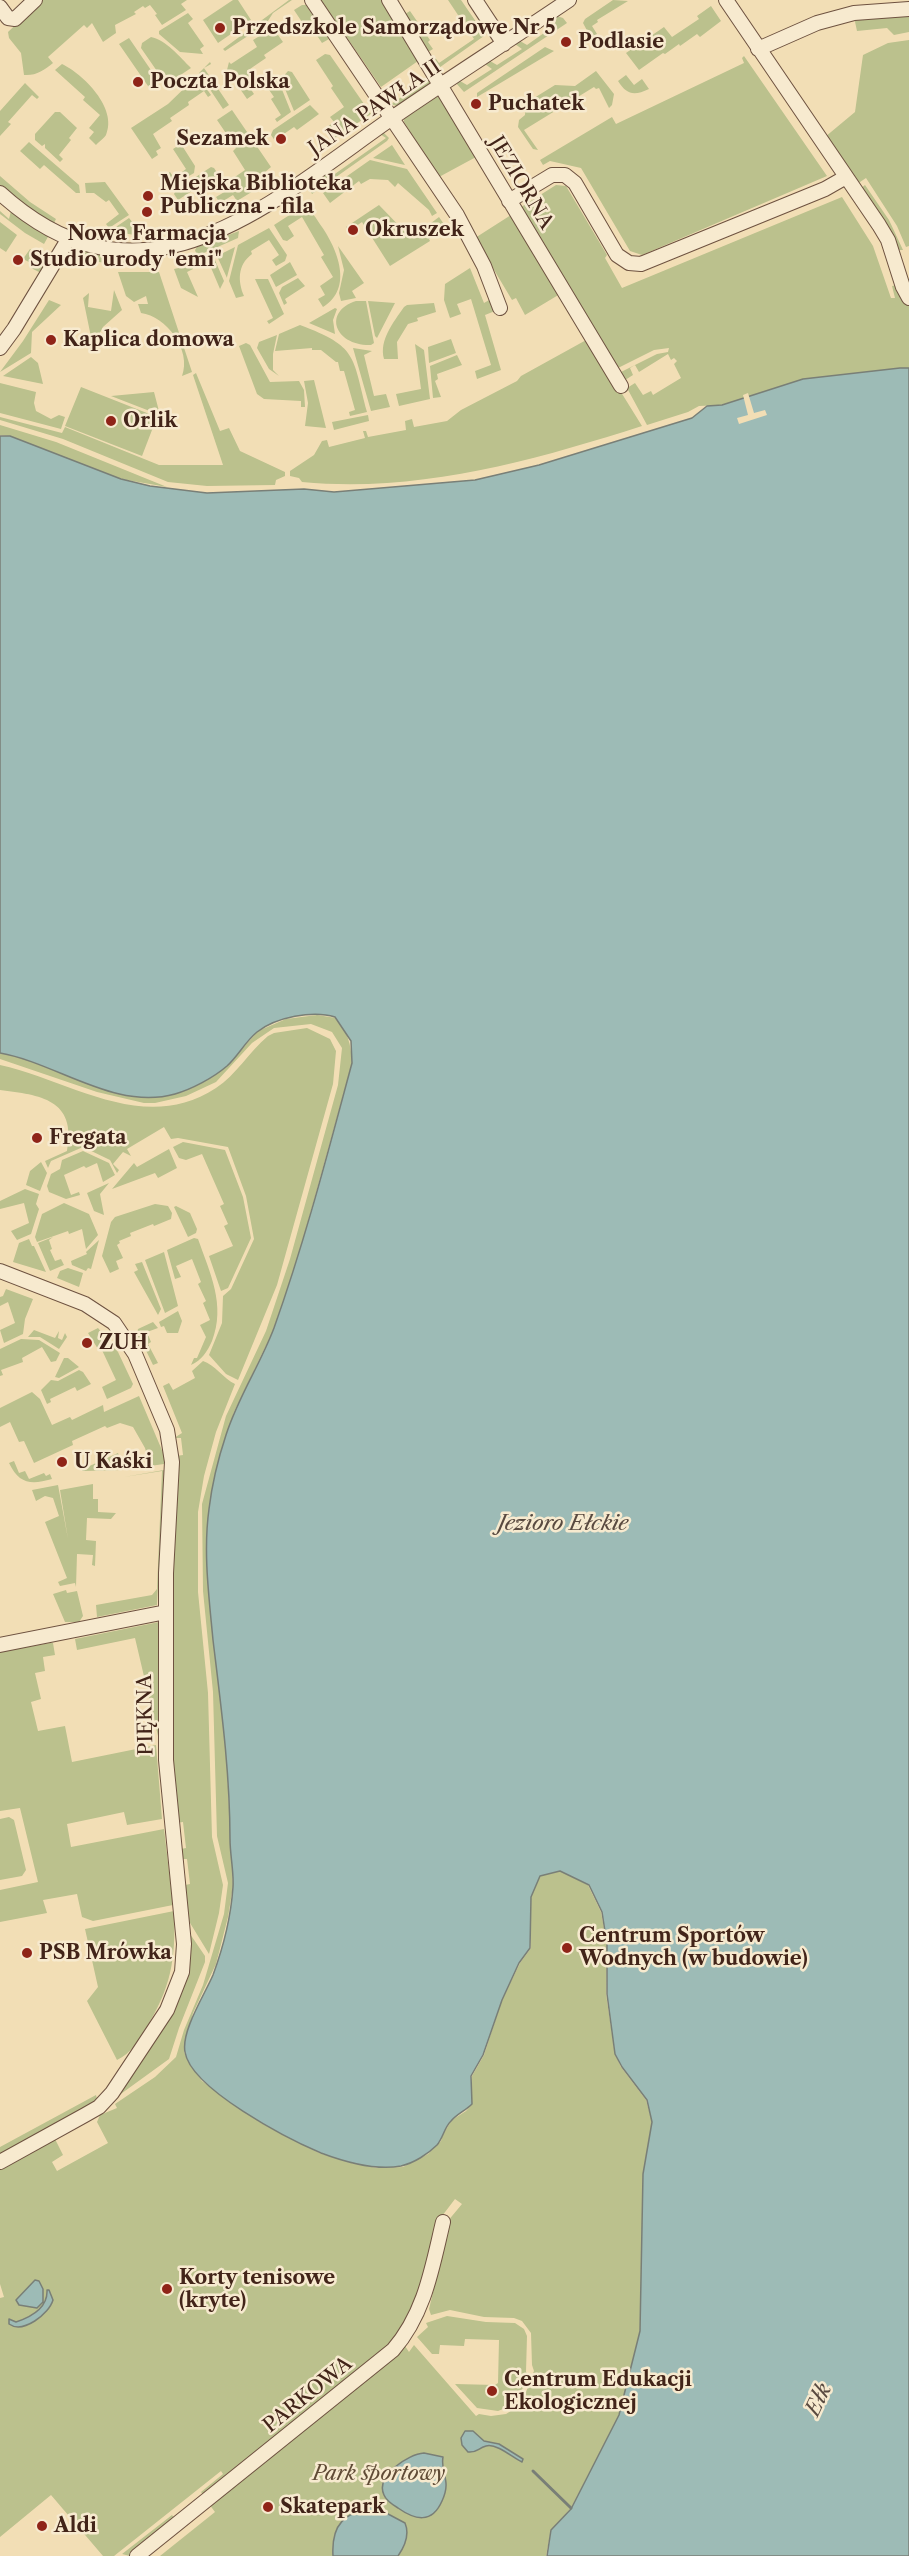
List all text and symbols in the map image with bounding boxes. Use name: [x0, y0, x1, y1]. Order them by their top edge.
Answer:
place label: Przedszkole Samorządowe Nr 5: [232, 16, 556, 40]
marker: Przedszkole Samorządowe Nr 5: [213, 21, 227, 35]
place label: Podlasie: [578, 30, 664, 54]
marker: Podlasie: [559, 35, 573, 49]
street label: JANA PAWŁA II: [304, 55, 446, 161]
place label: Poczta Polska: [150, 70, 290, 94]
marker: Poczta Polska: [131, 75, 145, 89]
place label: Puchatek: [488, 92, 584, 116]
marker: Puchatek: [469, 97, 483, 111]
place label: Sezamek: [176, 127, 269, 151]
marker: Sezamek: [274, 132, 288, 146]
street label: JEZIORNA: [484, 132, 558, 234]
place label: Miejska Biblioteka Publiczna - fila: [160, 172, 352, 219]
marker: Miejska Biblioteka Publiczna - fila: [141, 189, 155, 203]
marker: Nowa Farmacja: [140, 205, 154, 219]
place label: Okruszek: [365, 218, 464, 242]
place label: Nowa Farmacja: [67, 222, 227, 246]
marker: Okruszek: [346, 223, 360, 237]
place label: Studio urody "emi": [30, 248, 222, 272]
marker: Studio urody "emi": [11, 253, 25, 267]
place label: Kaplica domowa: [63, 328, 234, 352]
marker: Kaplica domowa: [44, 333, 58, 347]
place label: Orlik: [123, 409, 177, 433]
marker: Orlik: [104, 414, 118, 428]
place label: Fregata: [49, 1126, 127, 1150]
marker: Fregata: [30, 1131, 44, 1145]
place label: ZUH: [99, 1331, 148, 1355]
marker: ZUH: [80, 1336, 94, 1350]
place label: U Kaśki: [74, 1450, 152, 1474]
marker: U Kaśki: [55, 1455, 69, 1469]
water label: Jezioro Ełckie: [498, 1511, 628, 1537]
street label: PIĘKNA: [133, 1674, 159, 1756]
place label: Centrum Sportów Wodnych (w budowie): [579, 1924, 808, 1971]
place label: PSB Mrówka: [39, 1941, 172, 1965]
marker: Centrum Sportów Wodnych (w budowie): [560, 1941, 574, 1955]
marker: PSB Mrówka: [20, 1946, 34, 1960]
place label: Korty tenisowe (kryte): [179, 2266, 335, 2313]
marker: Korty tenisowe (kryte): [160, 2282, 174, 2296]
street label: PARKOWA: [259, 2352, 357, 2438]
place label: Centrum Edukacji Ekologicznej: [504, 2368, 692, 2415]
water label: Ełk: [801, 2380, 837, 2420]
marker: Centrum Edukacji Ekologicznej: [485, 2384, 499, 2398]
park label: Park sportowy: [313, 2462, 445, 2486]
place label: Skatepark: [280, 2495, 385, 2519]
marker: Skatepark: [261, 2500, 275, 2514]
place label: Aldi: [54, 2514, 97, 2538]
marker: Aldi: [35, 2519, 49, 2533]

